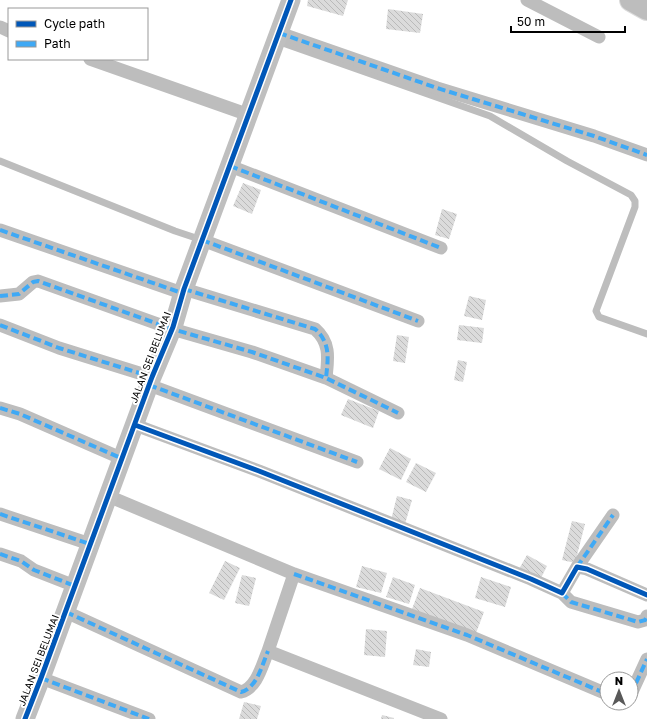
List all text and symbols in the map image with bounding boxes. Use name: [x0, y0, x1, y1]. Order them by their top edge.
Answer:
legend: [8, 8, 148, 60]
scale bar: [511, 8, 625, 34]
text: 50 m: [517, 14, 545, 29]
text: Cycle path: [44, 16, 105, 31]
text: Path: [44, 36, 71, 51]
street label: JALAN SEI BELUMAI: [127, 310, 173, 404]
street label: JALAN SEI BELUMAI: [15, 613, 61, 707]
north arrow: [599, 671, 639, 711]
text: N: [615, 674, 623, 687]

